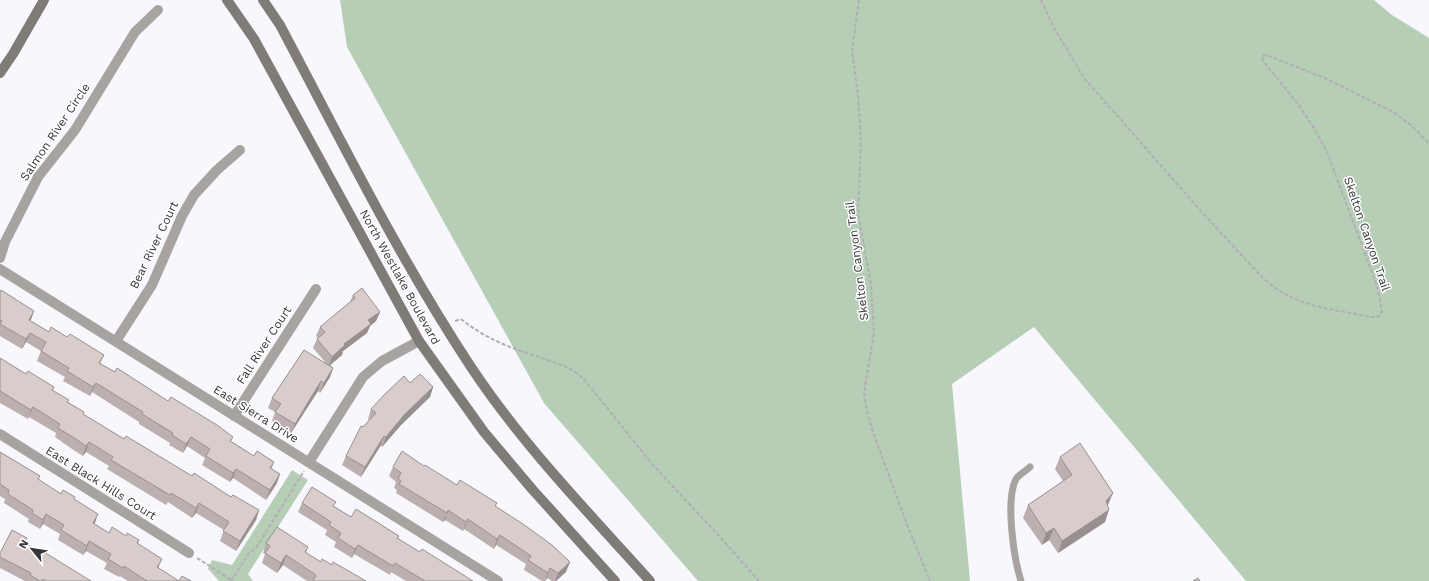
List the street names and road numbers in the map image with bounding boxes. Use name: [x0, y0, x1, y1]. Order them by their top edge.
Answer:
street label: Salmon River Circle: [17, 81, 93, 183]
street label: Skelton Canyon Trail: [1341, 175, 1393, 293]
street label: Bear River Court: [127, 199, 181, 291]
street label: Skelton Canyon Trail: [843, 200, 871, 321]
street label: North Westlake Boulevard: [357, 207, 443, 347]
street label: Fall River Court: [234, 303, 294, 387]
street label: East Sierra Drive: [211, 382, 301, 446]
street label: East Black Hills Court: [43, 443, 159, 523]

